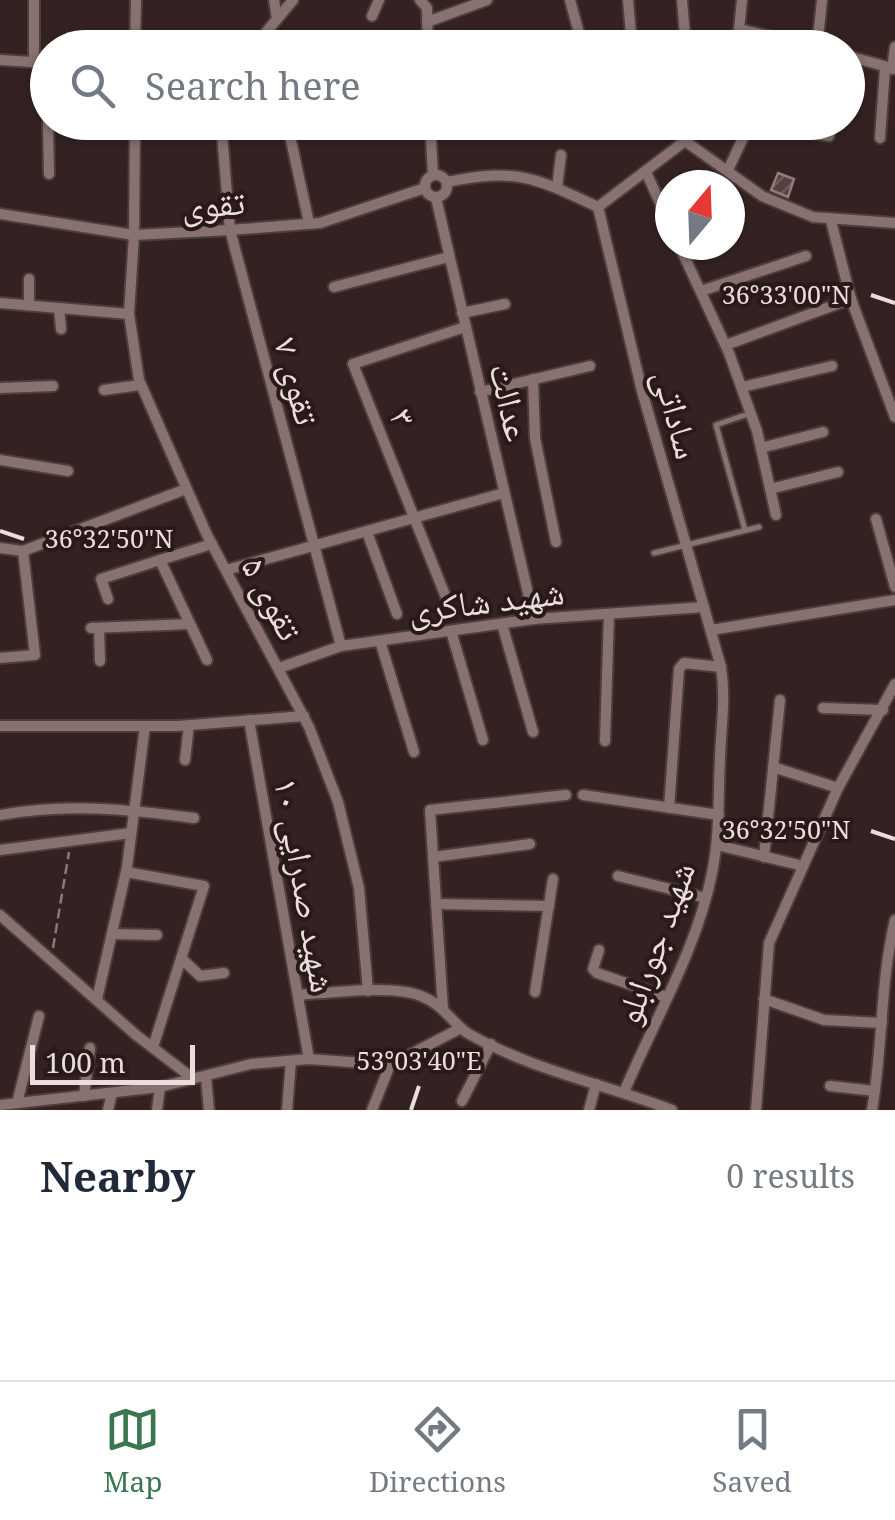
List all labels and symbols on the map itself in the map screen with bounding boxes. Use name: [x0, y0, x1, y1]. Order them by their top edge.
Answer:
north arrow: [655, 170, 745, 260]
street label: تقوی: [180, 177, 246, 229]
text: 36°33'00"N: [722, 277, 850, 311]
street label: تقوی ۷: [264, 332, 332, 430]
street label: عدالت: [479, 358, 543, 446]
street label: ساداتی: [644, 364, 712, 464]
street label: ۳: [379, 401, 429, 433]
text: 36°32'50"N: [45, 521, 173, 555]
street label: تقوی ۵: [232, 548, 314, 648]
street label: شهید شاکری: [405, 567, 567, 633]
street label: شهید صدرایی ۱۰: [264, 774, 348, 996]
text: 36°32'50"N: [722, 812, 850, 846]
street label: شهید جورابلو: [603, 855, 705, 1031]
scale bar: [30, 1040, 195, 1084]
text: 53°03'40"E: [356, 1043, 482, 1077]

